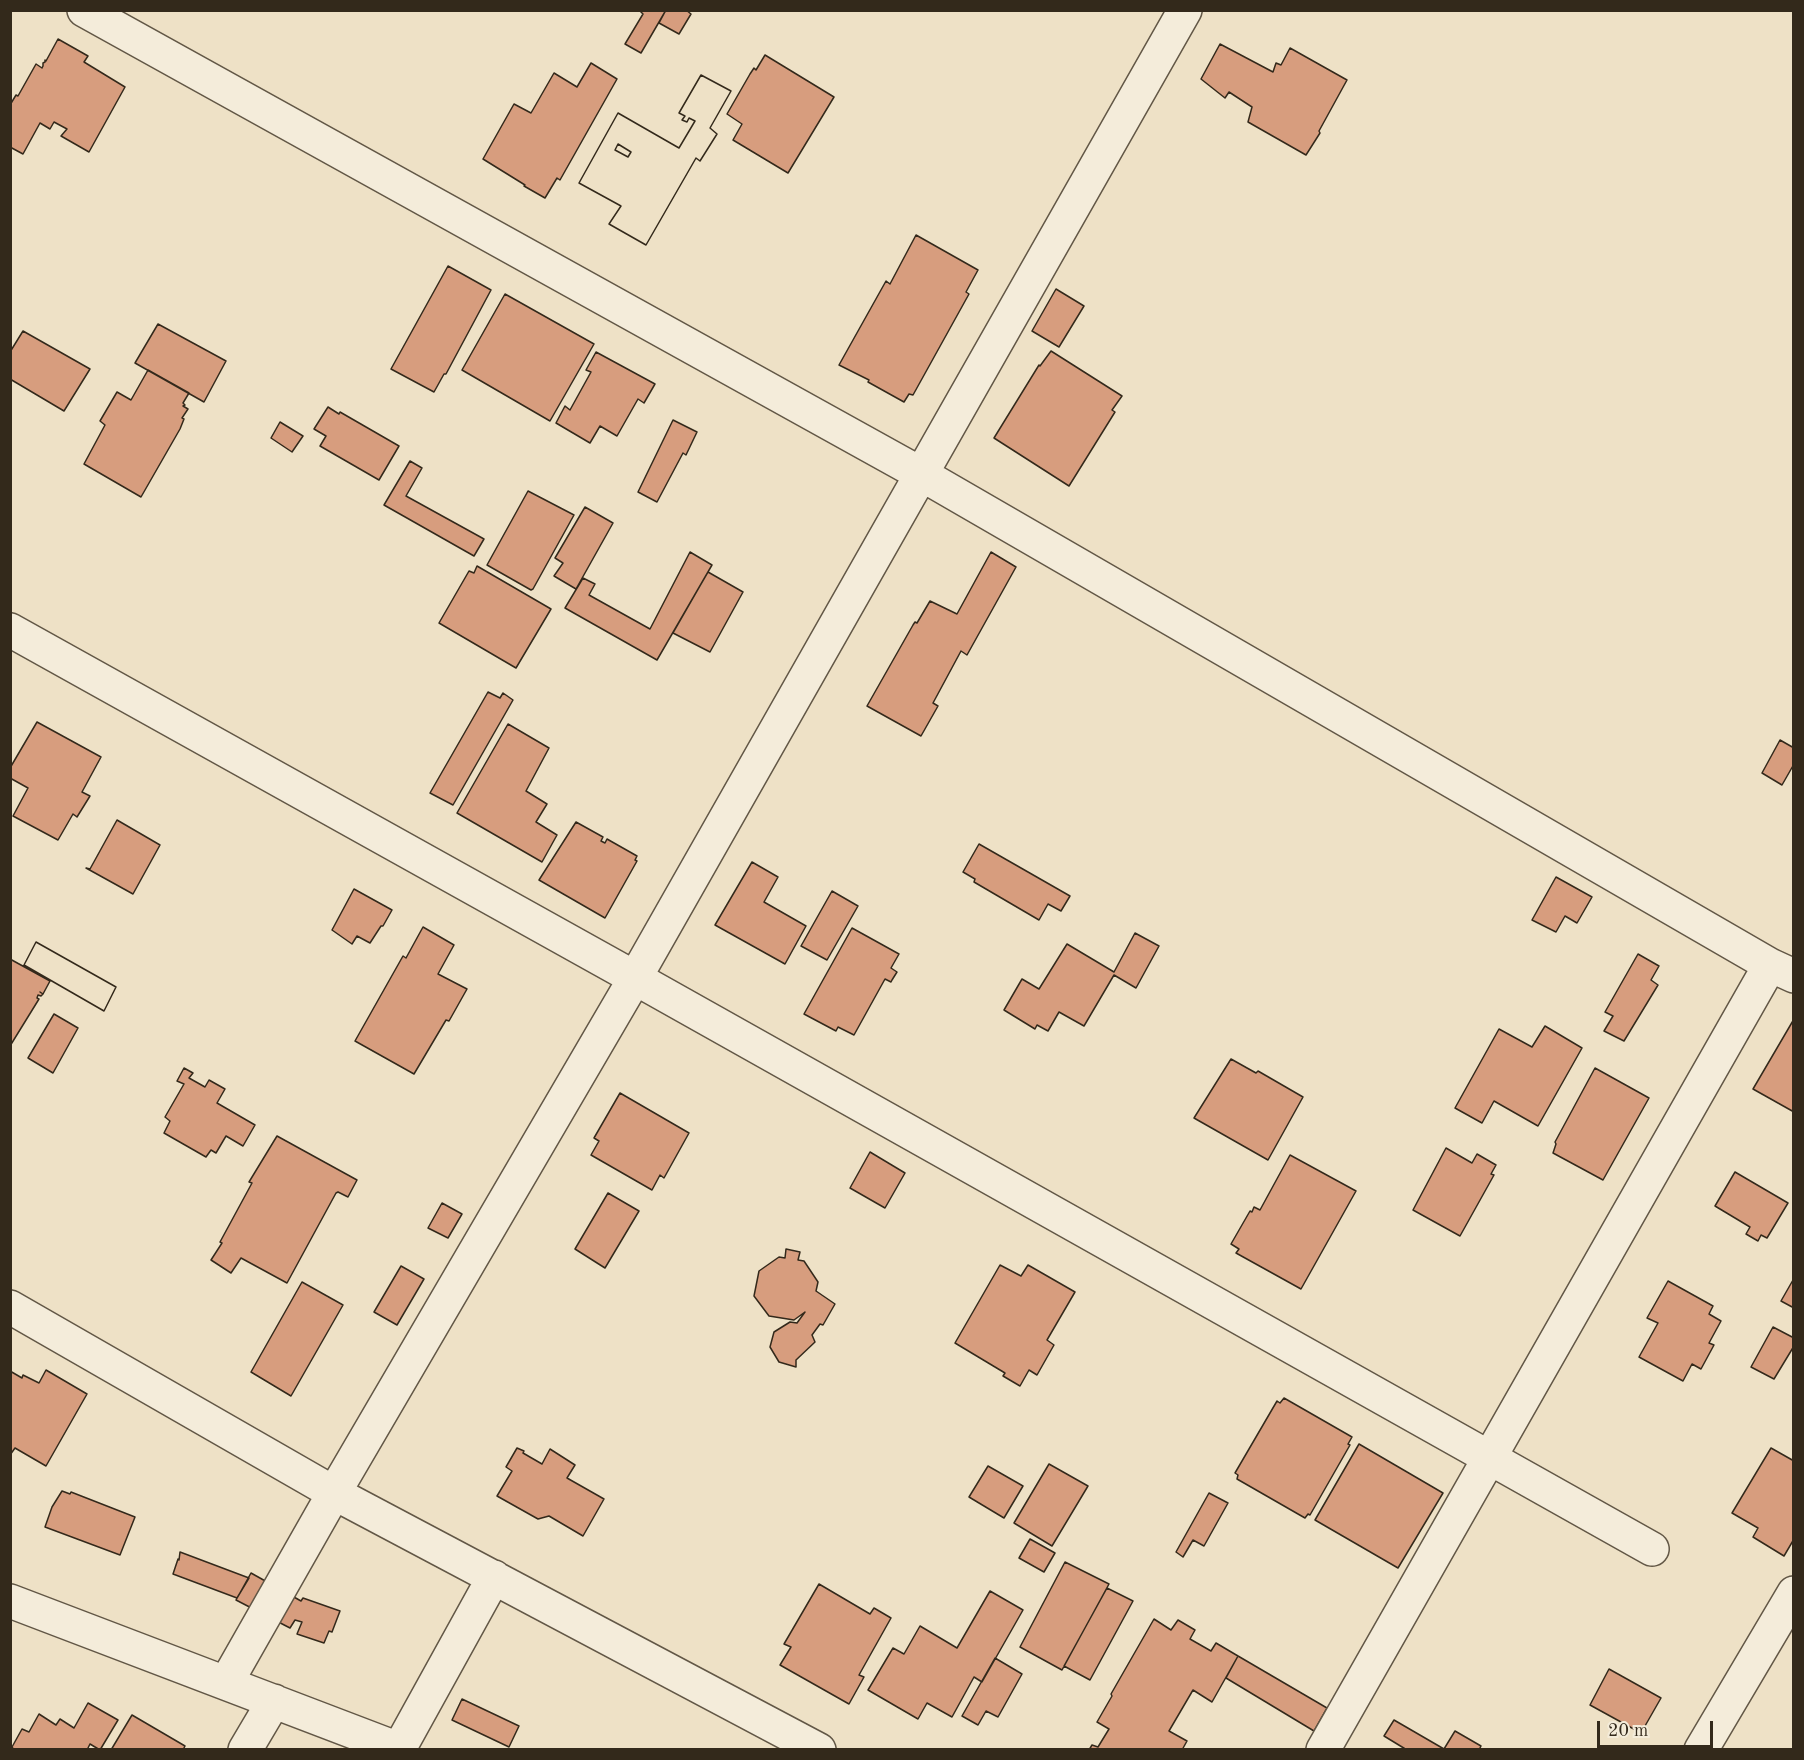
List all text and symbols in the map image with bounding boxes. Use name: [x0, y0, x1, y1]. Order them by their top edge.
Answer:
scale bar: [1600, 1709, 1716, 1747]
text: 20 m: [1608, 1722, 1648, 1740]

